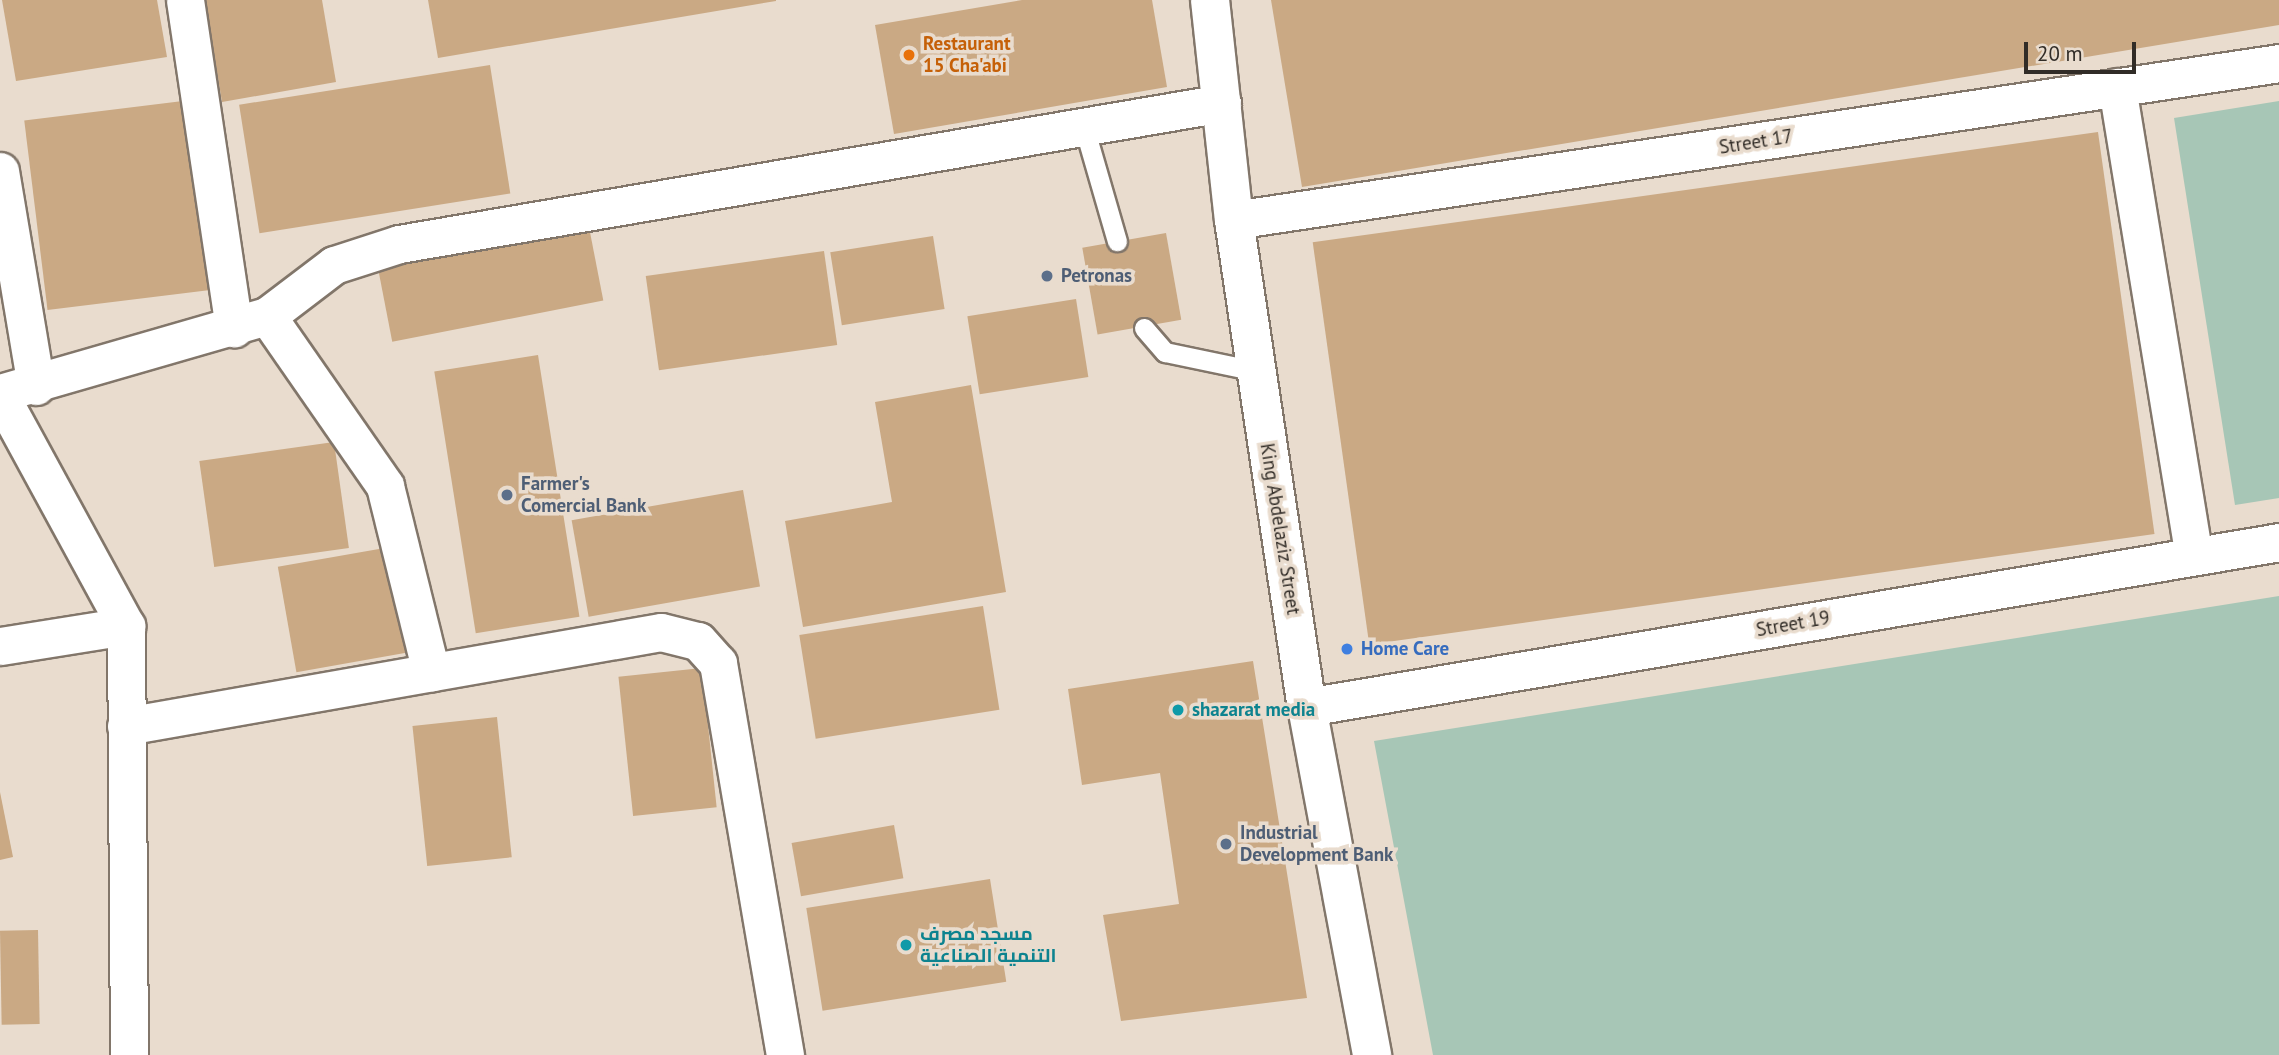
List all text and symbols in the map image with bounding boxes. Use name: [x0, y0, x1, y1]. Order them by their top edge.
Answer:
scale bar: [2027, 28, 2139, 72]
place label: Restaurant 15 Cha'abi: [923, 33, 1011, 77]
text: 20 m: [2037, 40, 2083, 67]
marker: Restaurant 15 Cha'abi: [901, 47, 917, 63]
street label: Street 17: [1718, 125, 1794, 159]
place label: Petronas: [1061, 265, 1132, 287]
marker: Petronas: [1039, 268, 1055, 284]
street label: King Abdelaziz Street: [1255, 441, 1305, 617]
place label: Farmer's Comercial Bank: [521, 473, 646, 517]
marker: Farmer's Comercial Bank: [499, 487, 515, 503]
street label: Street 19: [1754, 606, 1832, 642]
place label: Home Care: [1361, 638, 1449, 660]
marker: Home Care: [1339, 641, 1355, 657]
place label: shazarat media: [1192, 699, 1315, 721]
marker: shazarat media: [1170, 702, 1186, 718]
place label: Industrial Development Bank: [1240, 822, 1393, 866]
marker: Industrial Development Bank: [1218, 836, 1234, 852]
place label: مسجد مصرف التنمية الصناعية: [920, 923, 1056, 967]
marker: مسجد مصرف التنمية الصناعية: [898, 937, 914, 953]

